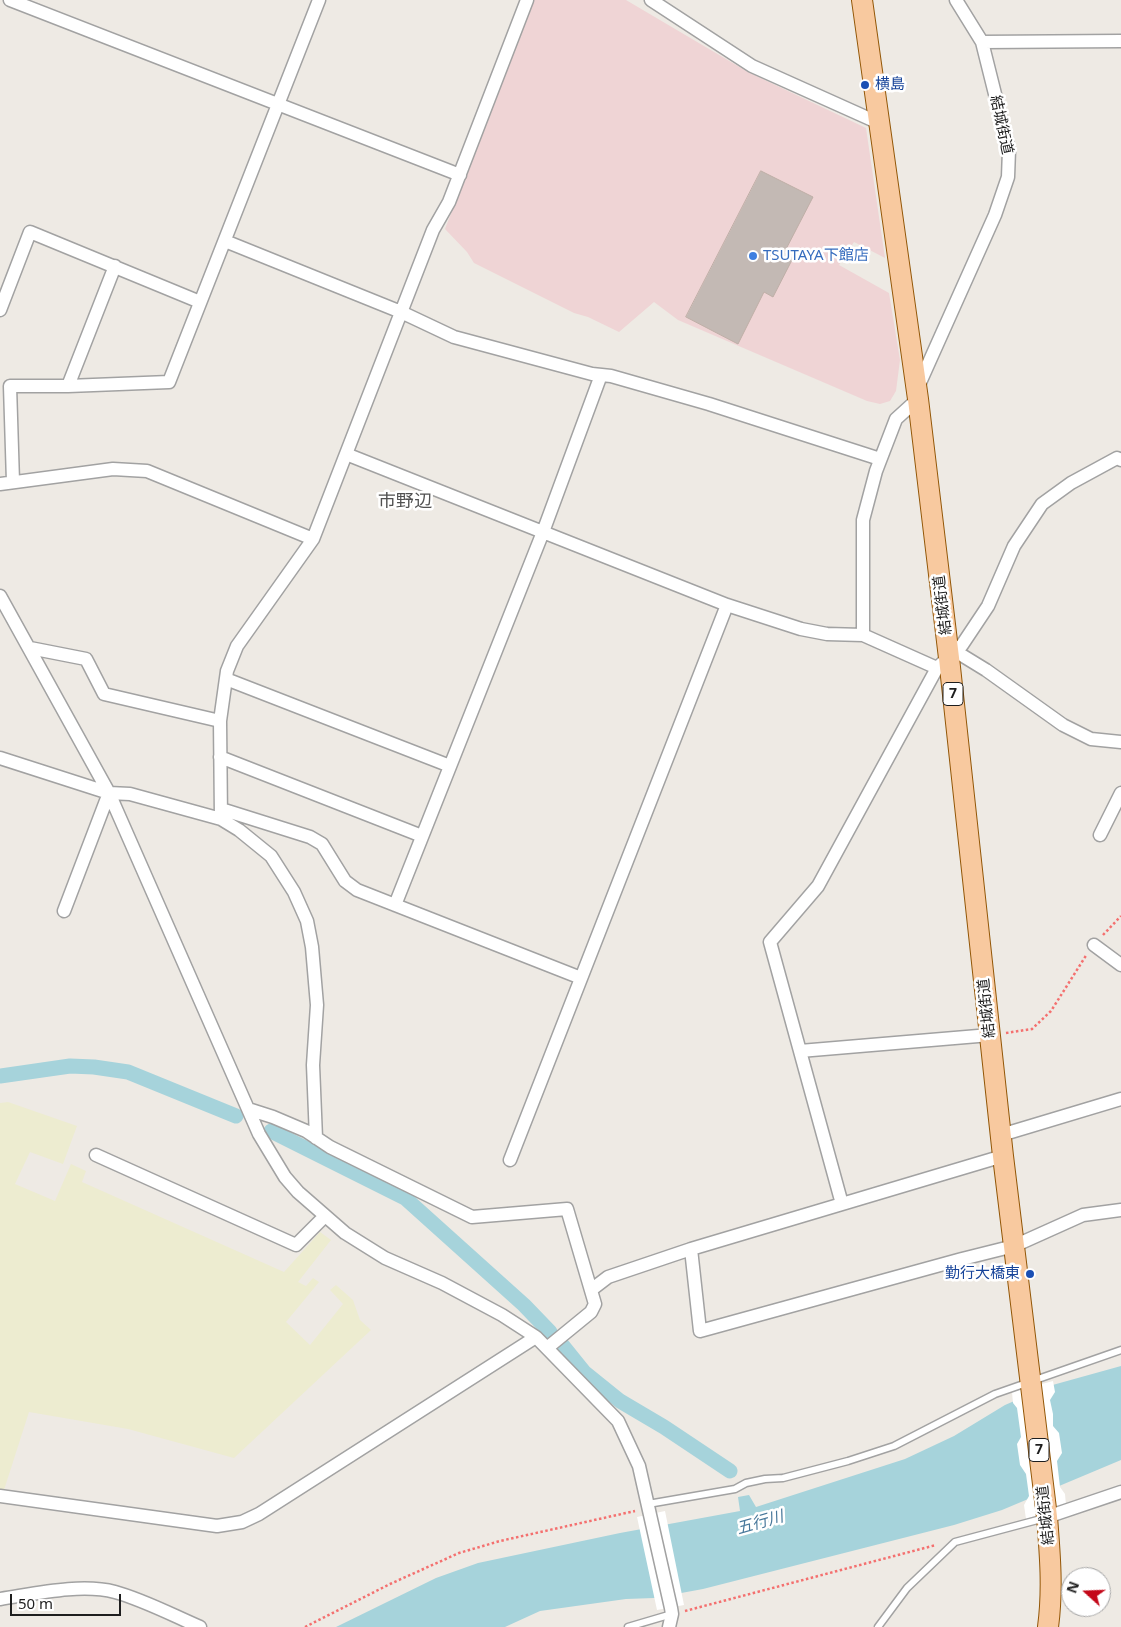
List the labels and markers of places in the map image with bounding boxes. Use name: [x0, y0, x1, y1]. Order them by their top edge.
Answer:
place label: 横島: [875, 76, 905, 94]
marker: 横島: [859, 79, 871, 91]
place label: TSUTAYA下館店: [763, 247, 869, 265]
marker: TSUTAYA下館店: [747, 250, 759, 262]
place label: 勤行大橋東: [945, 1265, 1020, 1283]
marker: 勤行大橋東: [1024, 1268, 1036, 1280]

